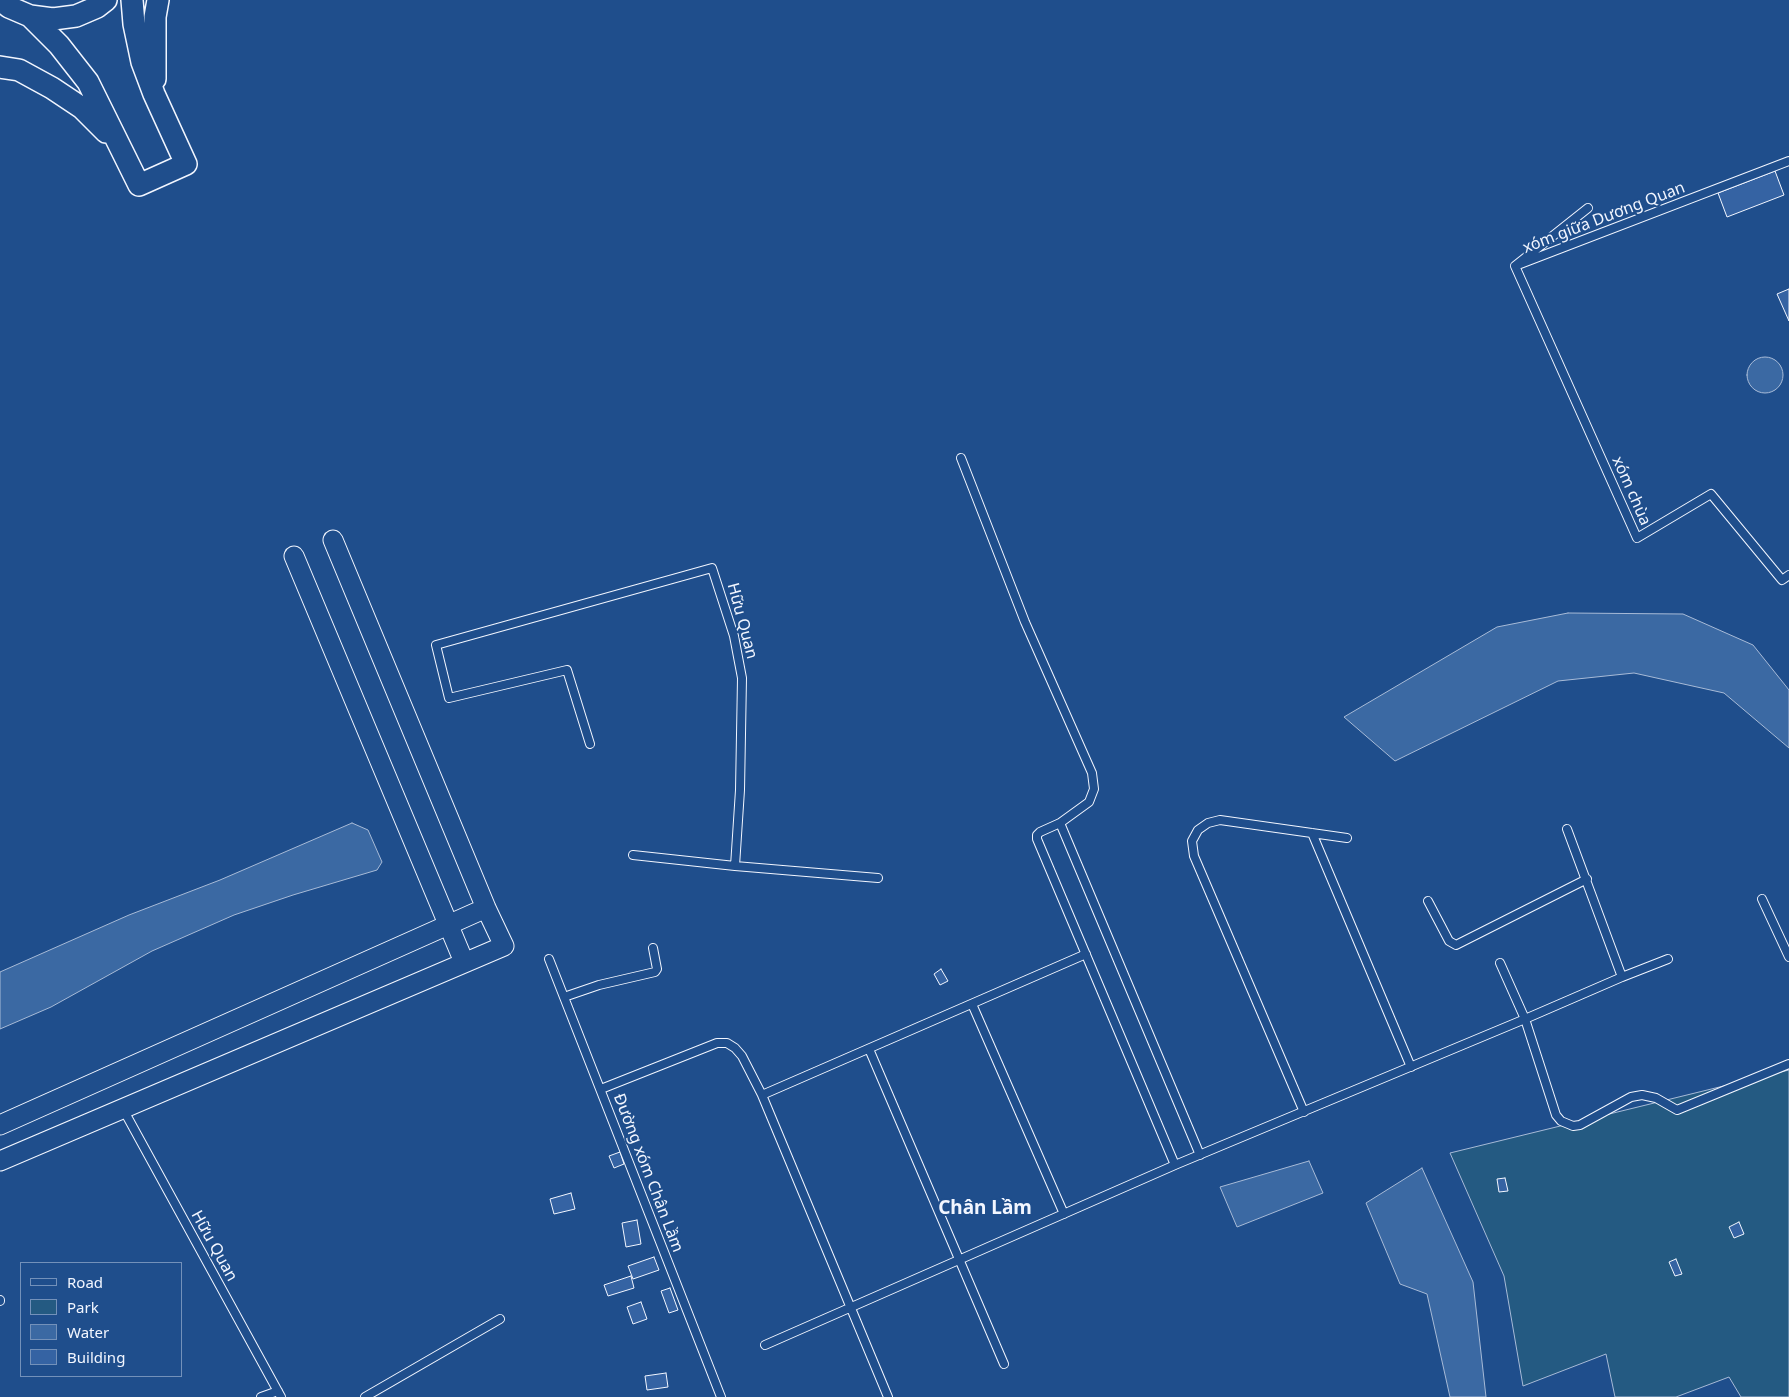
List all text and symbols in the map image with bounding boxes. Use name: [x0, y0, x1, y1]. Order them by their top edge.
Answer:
street label: xóm giữa Dương Quan: [1520, 178, 1688, 258]
street label: xóm chùa: [1607, 454, 1655, 528]
street label: Hữu Quan: [723, 581, 761, 661]
street label: Đường xóm Chân Lầm: [609, 1091, 687, 1255]
district label: Chân Lầm: [938, 1198, 1032, 1220]
street label: Hữu Quan: [187, 1207, 241, 1285]
legend: [20, 1262, 182, 1377]
text: Road: [67, 1272, 103, 1292]
text: Park: [67, 1297, 99, 1317]
text: Water: [67, 1322, 109, 1342]
text: Building: [67, 1347, 125, 1367]

